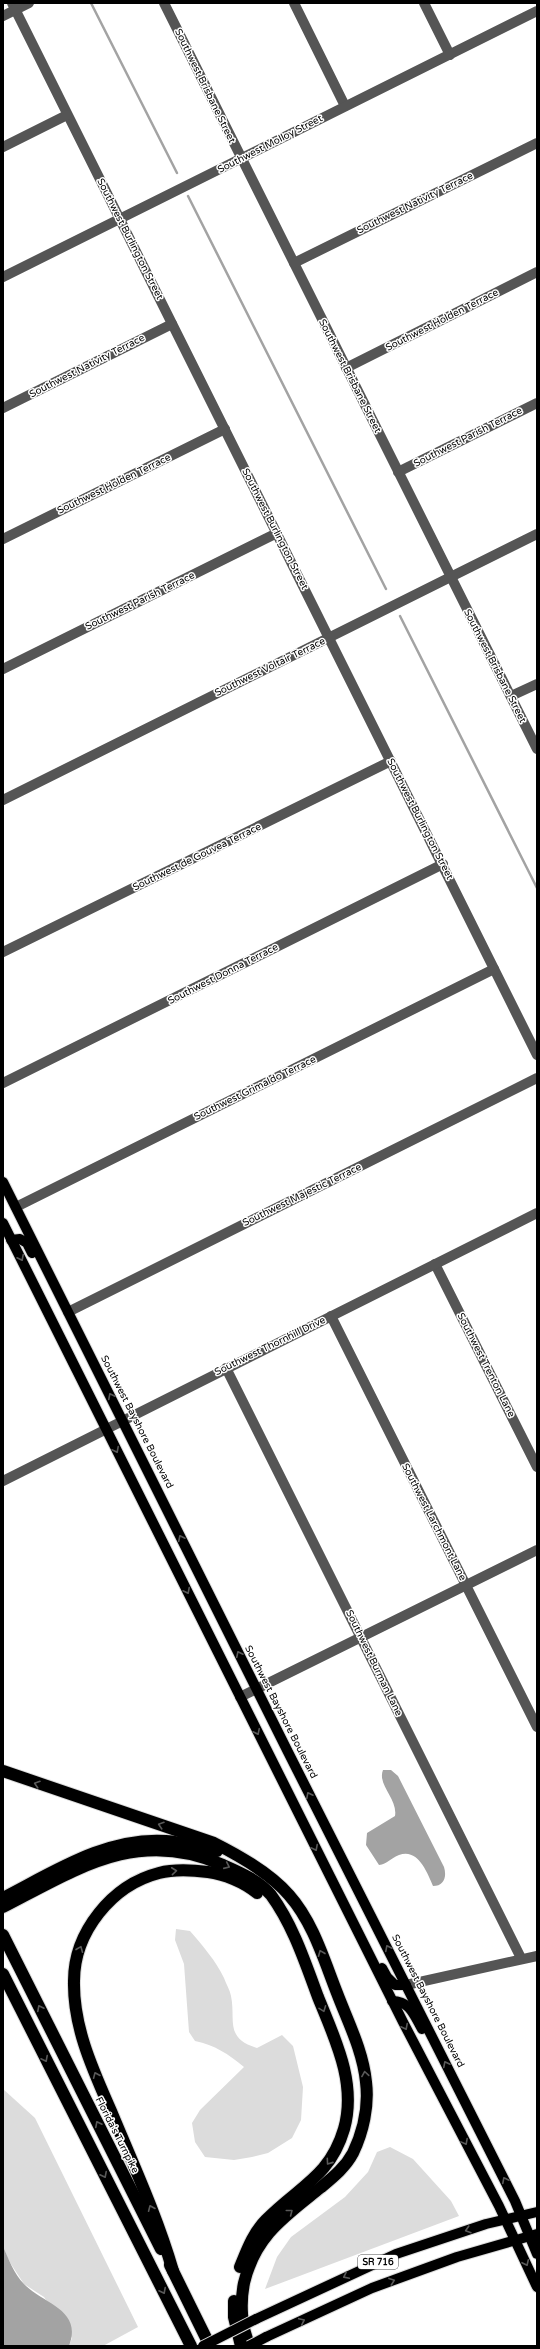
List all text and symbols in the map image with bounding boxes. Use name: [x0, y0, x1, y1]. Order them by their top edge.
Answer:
street label: Southwest Brisbane Street: [172, 27, 238, 145]
street label: Southwest Molloy Street: [216, 112, 325, 176]
street label: Southwest Nativity Terrace: [355, 170, 475, 236]
street label: Southwest Burlington Street: [94, 177, 166, 302]
street label: Southwest Holden Terrace: [384, 286, 501, 354]
street label: Southwest Brisbane Street: [316, 317, 384, 435]
street label: Southwest Nativity Terrace: [27, 332, 147, 400]
street label: Southwest Parish Terrace: [412, 404, 525, 470]
street label: Southwest Holden Terrace: [55, 451, 173, 517]
street label: Southwest Burlington Street: [239, 467, 311, 592]
street label: Southwest Parish Terrace: [83, 569, 197, 633]
street label: Southwest Brisbane Street: [461, 607, 529, 725]
street label: Southwest Voltair Terrace: [213, 635, 328, 699]
street label: Southwest Burlington Street: [384, 757, 456, 882]
street label: Southwest de Gouvea Terrace: [131, 820, 264, 893]
street label: Southwest Donna Terrace: [166, 941, 280, 1007]
street label: Southwest Grimaldo Terrace: [192, 1053, 318, 1123]
street label: Southwest Majestic Terrace: [241, 1161, 364, 1229]
one-way arrow: [16, 1254, 23, 1262]
street label: Southwest Trenton Lane: [454, 1311, 518, 1419]
street label: Southwest Thornhill Drive: [213, 1314, 328, 1378]
street label: Southwest Bayshore Boulevard: [98, 1354, 176, 1490]
one-way arrow: [108, 1393, 115, 1400]
one-way arrow: [111, 1446, 118, 1453]
street label: Southwest Larchmont Lane: [399, 1461, 469, 1583]
one-way arrow: [178, 1535, 186, 1542]
one-way arrow: [182, 1587, 189, 1594]
street label: Southwest Burman Lane: [343, 1608, 405, 1718]
street label: Southwest Bayshore Boulevard: [242, 1644, 320, 1780]
one-way arrow: [236, 1651, 244, 1659]
one-way arrow: [252, 1727, 260, 1735]
one-way arrow: [34, 1780, 41, 1788]
one-way arrow: [306, 1792, 314, 1799]
one-way arrow: [157, 1821, 164, 1830]
one-way arrow: [311, 1844, 318, 1851]
one-way arrow: [222, 1861, 230, 1869]
one-way arrow: [171, 1867, 177, 1876]
street label: Southwest Bayshore Boulevard: [389, 1933, 467, 2069]
one-way arrow: [385, 1945, 392, 1953]
one-way arrow: [75, 1946, 83, 1953]
one-way arrow: [317, 1949, 325, 1956]
one-way arrow: [37, 2005, 45, 2012]
one-way arrow: [318, 2005, 326, 2012]
one-way arrow: [400, 2023, 408, 2030]
one-way arrow: [41, 2055, 48, 2062]
one-way arrow: [444, 2061, 451, 2068]
one-way arrow: [361, 2071, 370, 2077]
one-way arrow: [92, 2072, 100, 2079]
street label: Florida's Turnpike: [93, 2095, 142, 2175]
one-way arrow: [95, 2121, 103, 2129]
one-way arrow: [461, 2138, 468, 2145]
one-way arrow: [327, 2158, 334, 2165]
one-way arrow: [100, 2170, 107, 2178]
one-way arrow: [502, 2177, 510, 2185]
one-way arrow: [148, 2204, 156, 2212]
one-way arrow: [286, 2210, 293, 2217]
one-way arrow: [464, 2225, 471, 2234]
road number: SR 716: [358, 2255, 398, 2269]
one-way arrow: [521, 2259, 529, 2267]
one-way arrow: [343, 2271, 350, 2279]
one-way arrow: [388, 2278, 395, 2286]
one-way arrow: [158, 2286, 166, 2294]
one-way arrow: [297, 2318, 305, 2326]

